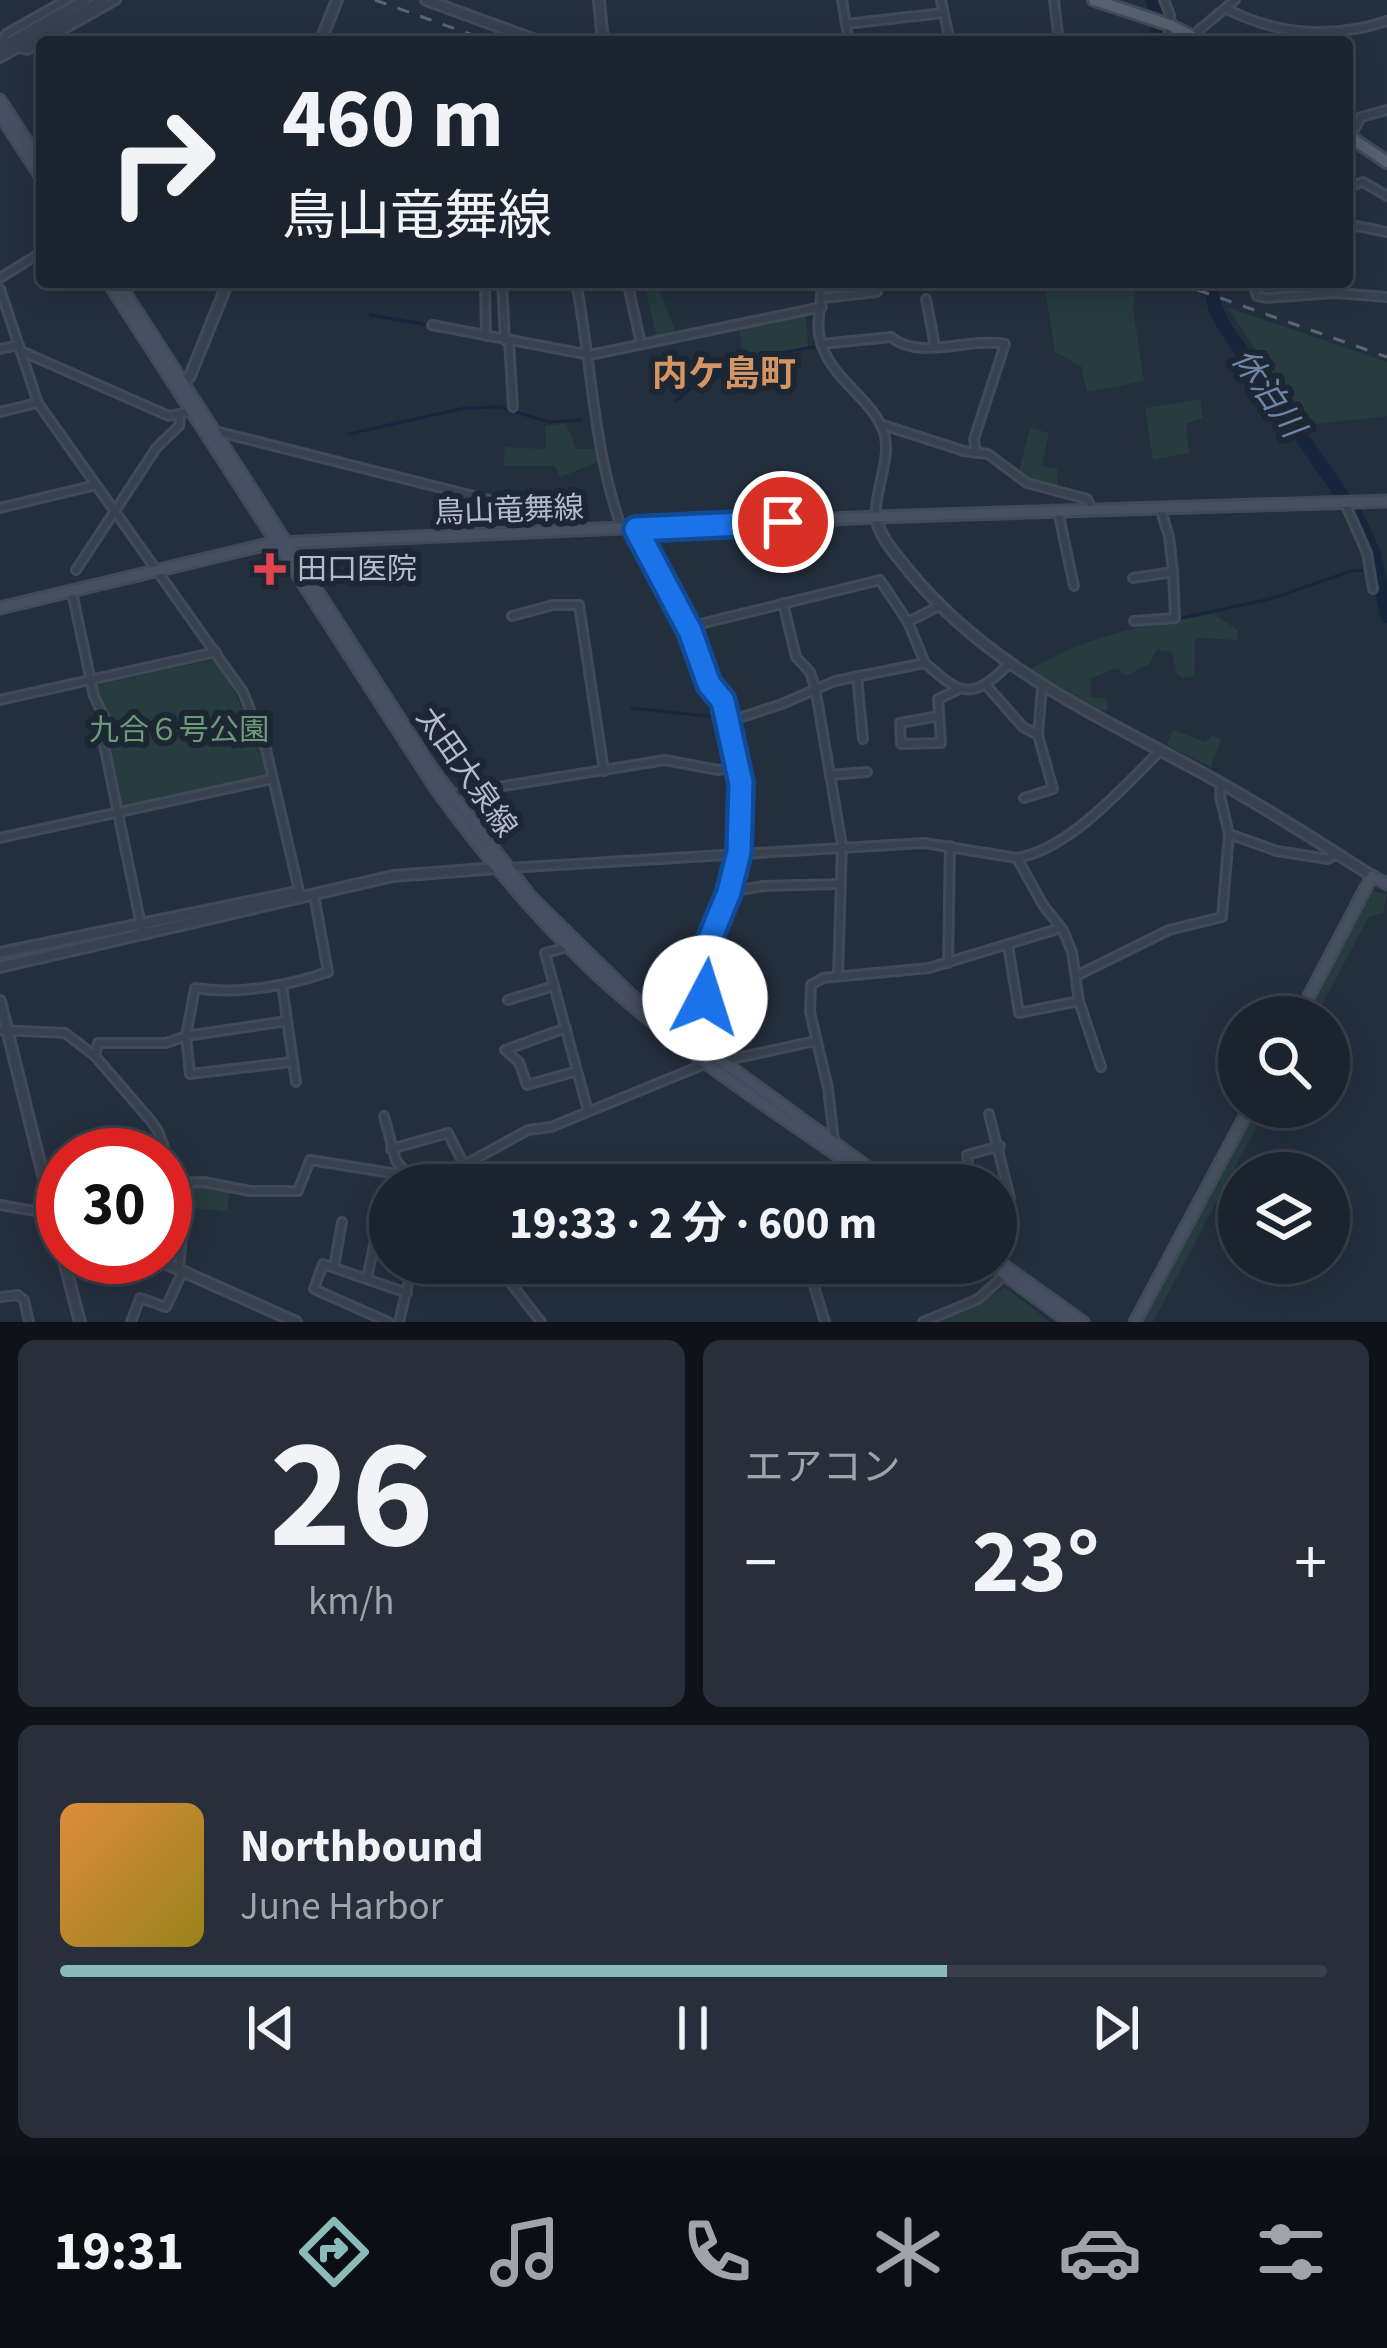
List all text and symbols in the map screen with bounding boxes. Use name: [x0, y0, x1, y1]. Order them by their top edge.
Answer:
text: 460 m: [282, 60, 504, 180]
icon: right: [84, 84, 240, 240]
text: 鳥山竜舞線: [282, 179, 552, 256]
water label: 休泊川: [1220, 339, 1317, 449]
district label: 内ケ島町: [652, 349, 796, 400]
pin: [732, 471, 834, 573]
street label: 鳥山竜舞線: [433, 486, 585, 535]
icon: arrive: [750, 489, 816, 555]
place label: 田口医院: [297, 548, 417, 591]
marker: 田口医院: [254, 553, 286, 585]
street label: 太田大泉線: [406, 699, 527, 846]
park label: 九合６号公園: [89, 709, 269, 752]
position arrow: [642, 935, 768, 1061]
map controls: [1218, 996, 1350, 1284]
button: search: [1218, 996, 1350, 1128]
speed limit sign: 30: [36, 1128, 192, 1284]
button: layers: [1218, 1152, 1350, 1284]
text: 19:33 · 2 分 · 600 m: [509, 1192, 877, 1256]
text: 26: [269, 1385, 434, 1607]
text: エアコン: [745, 1440, 901, 1496]
text: 23°: [972, 1499, 1100, 1627]
text: −: [745, 1516, 777, 1610]
text: +: [1294, 1516, 1327, 1610]
text: km/h: [308, 1574, 395, 1630]
text: Northbound: [240, 1815, 484, 1879]
text: June Harbor: [240, 1879, 443, 1935]
icon: previous: [238, 1995, 304, 2061]
icon: pause: [660, 1995, 726, 2061]
icon: next: [1083, 1995, 1149, 2061]
icon: directions: [292, 2210, 376, 2294]
icon: music: [483, 2210, 567, 2294]
icon: phone: [675, 2210, 759, 2294]
icon: climate: [866, 2210, 950, 2294]
icon: car: [1058, 2210, 1142, 2294]
icon: filters: [1249, 2210, 1333, 2294]
text: 19:31: [54, 2214, 184, 2291]

